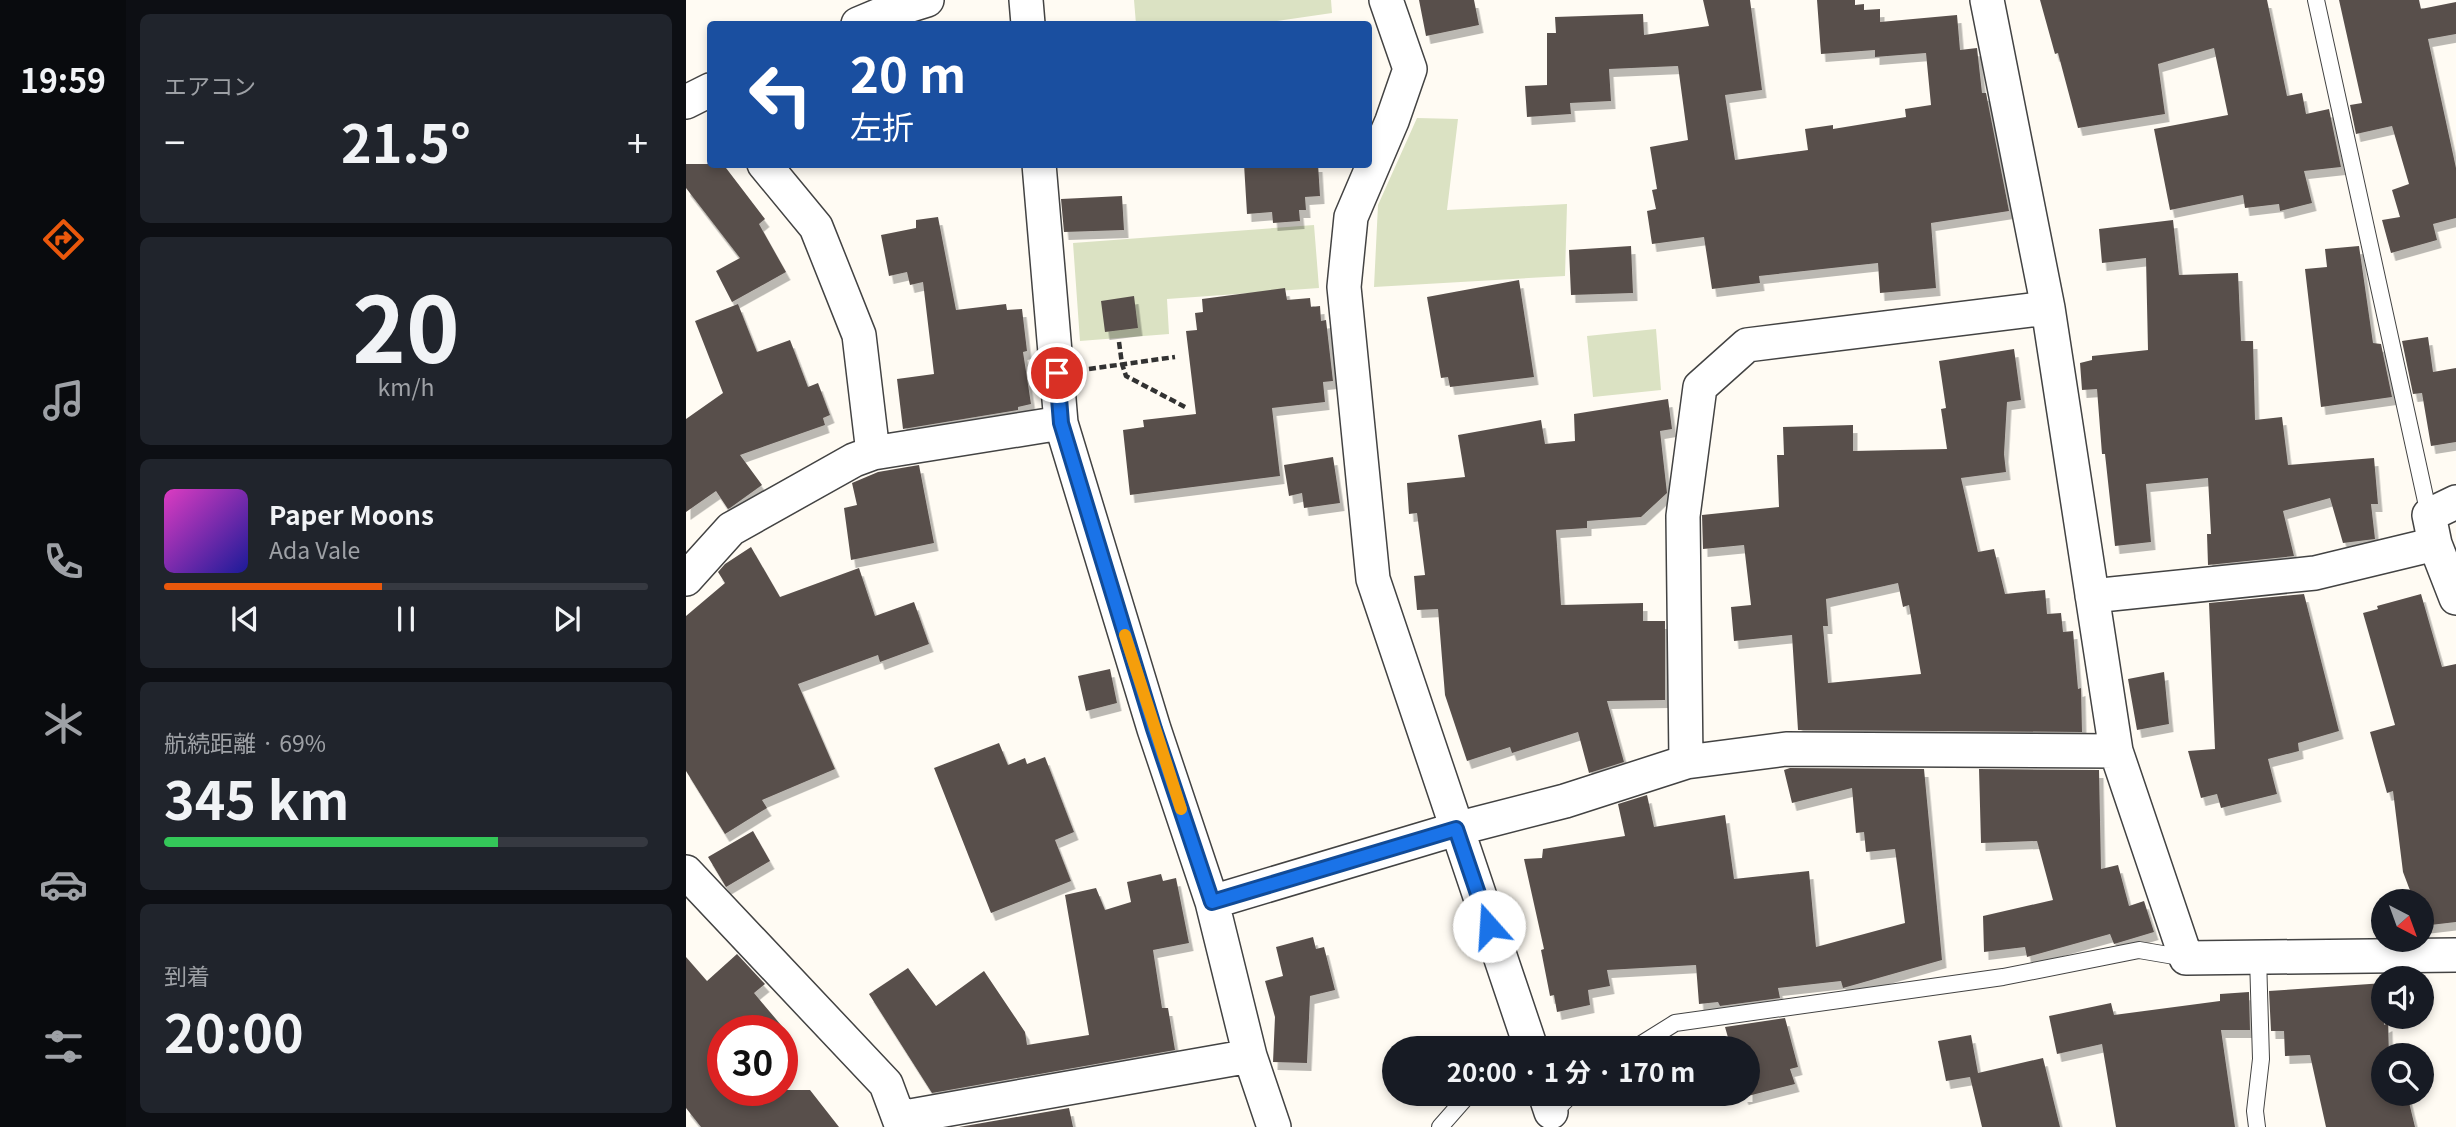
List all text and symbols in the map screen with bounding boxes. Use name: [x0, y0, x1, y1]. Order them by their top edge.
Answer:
text: 20 m: [850, 36, 966, 107]
icon: left: [735, 49, 826, 140]
text: 19:59: [20, 56, 106, 102]
text: エアコン: [164, 68, 256, 102]
text: 左折: [850, 102, 914, 148]
text: 21.5°: [341, 103, 471, 178]
text: −: [164, 113, 185, 168]
text: +: [627, 113, 648, 168]
icon: directions: [39, 215, 88, 264]
text: 20: [352, 257, 460, 389]
pin: [1027, 343, 1087, 403]
icon: arrive: [1038, 354, 1076, 392]
text: km/h: [378, 369, 434, 403]
icon: music: [39, 376, 88, 425]
text: Paper Moons: [269, 495, 434, 532]
text: Ada Vale: [269, 532, 360, 566]
icon: phone: [39, 537, 88, 586]
icon: previous: [226, 600, 264, 638]
icon: pause: [387, 600, 425, 638]
icon: next: [548, 600, 586, 638]
icon: climate: [39, 699, 88, 748]
text: 航続距離 · 69%: [164, 725, 326, 759]
text: 345 km: [164, 760, 349, 835]
icon: car: [39, 860, 88, 909]
position arrow: [1452, 889, 1526, 963]
north arrow: [2371, 889, 2434, 952]
map controls: [2371, 889, 2434, 1106]
text: 到着: [164, 958, 210, 992]
button: sound: [2371, 966, 2434, 1029]
text: 20:00: [164, 993, 304, 1068]
speed limit sign: 30: [707, 1015, 798, 1106]
icon: filters: [39, 1022, 88, 1071]
button: search: [2371, 1043, 2434, 1106]
text: 20:00 · 1 分 · 170 m: [1447, 1052, 1695, 1089]

